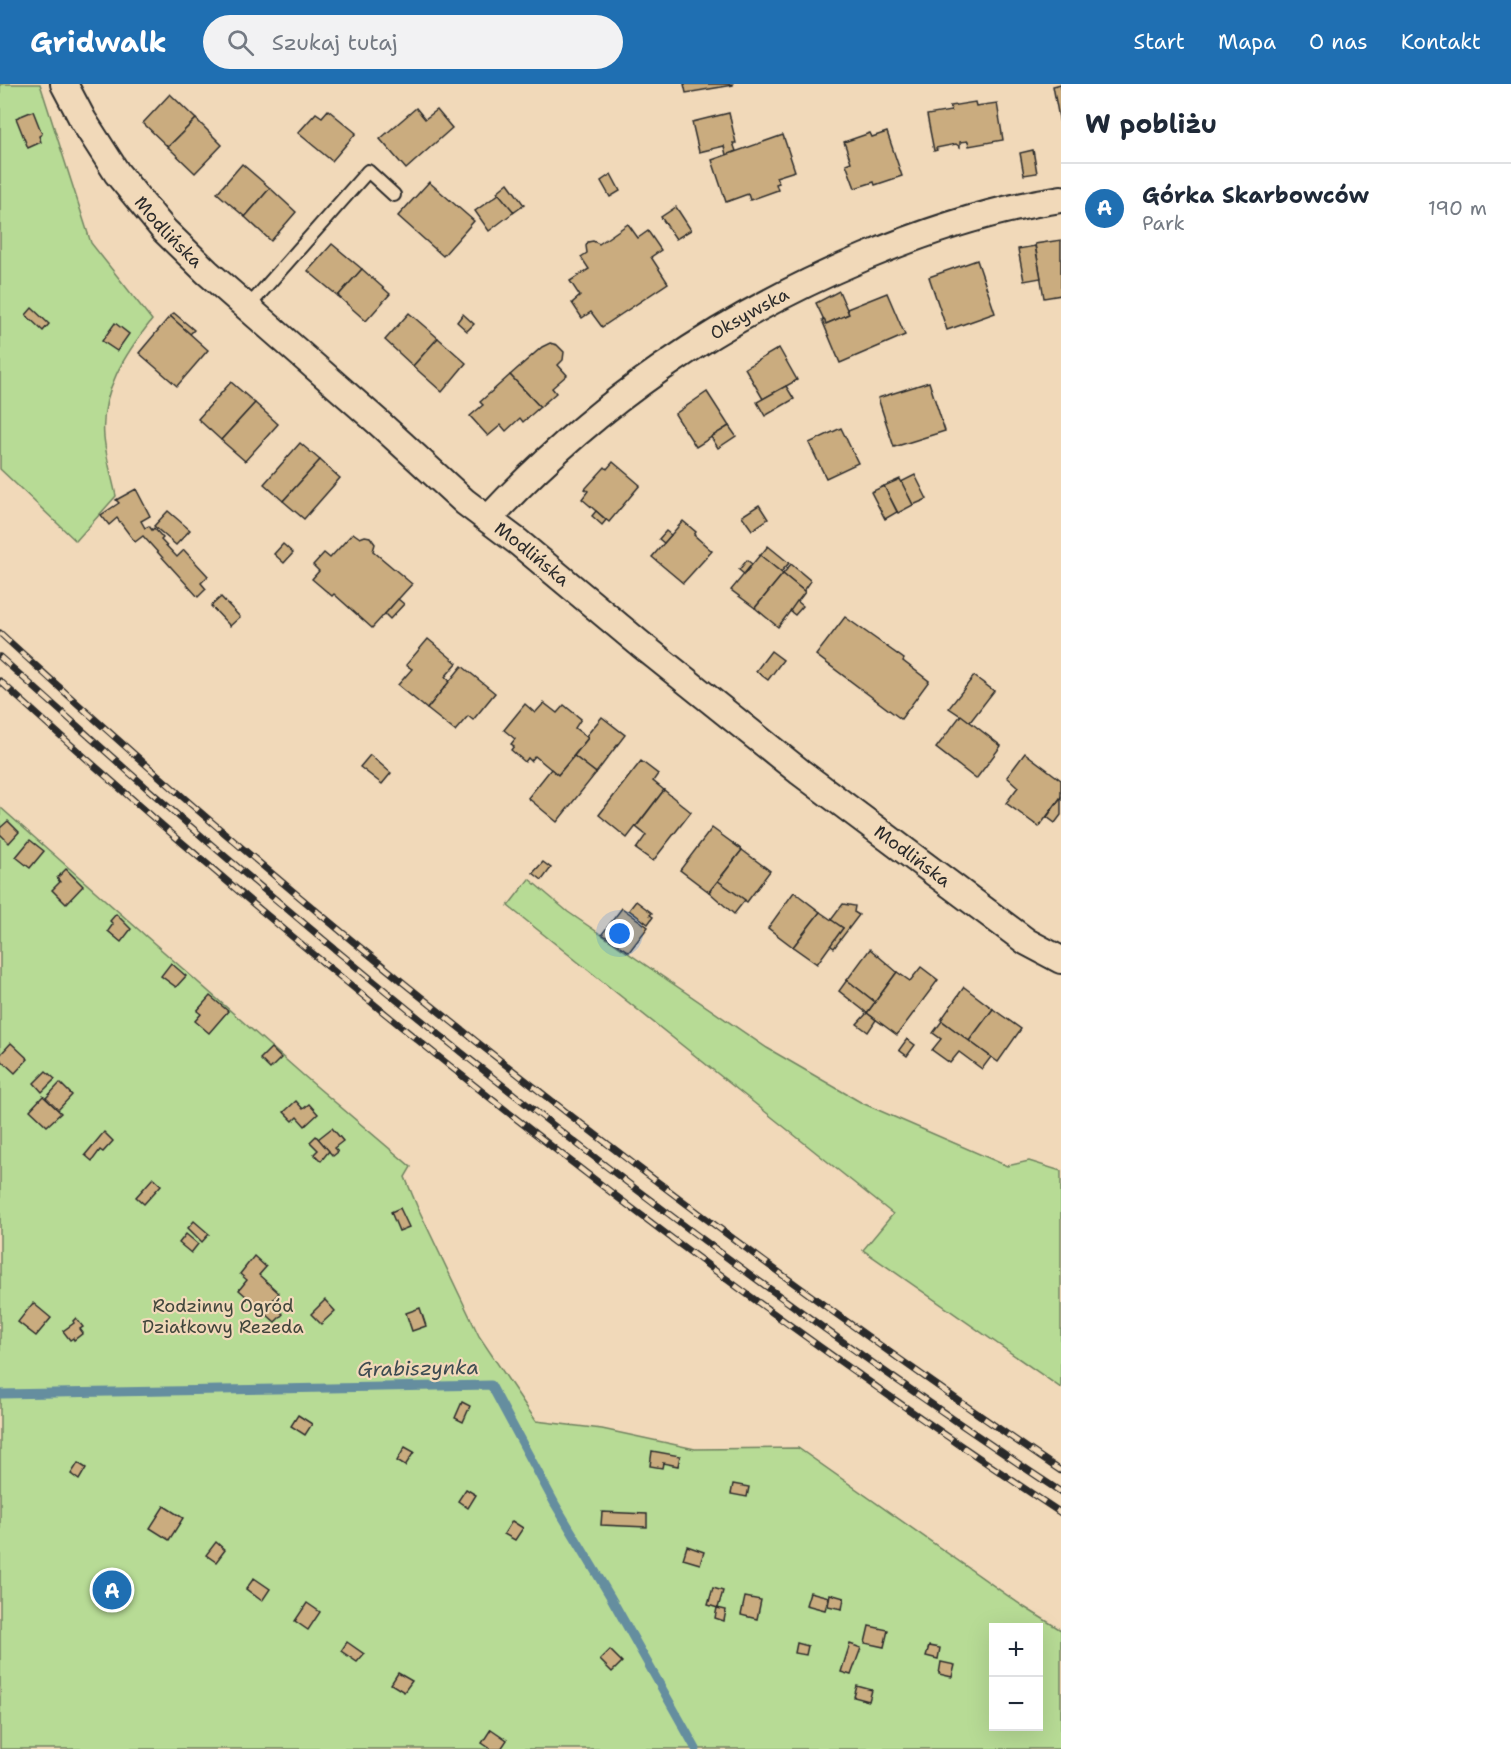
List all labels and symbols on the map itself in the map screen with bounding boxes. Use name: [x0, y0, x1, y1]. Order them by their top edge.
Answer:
street label: Modlińska: [129, 191, 208, 273]
street label: Oksywska: [706, 282, 793, 345]
street label: Modlińska: [489, 516, 574, 592]
street label: Modlińska: [869, 820, 956, 893]
your location: [605, 919, 634, 948]
park label: Rodzinny Ogród Działkowy Rezeda: [142, 1294, 304, 1339]
water label: Grabiszynka: [357, 1354, 479, 1382]
pin: A: [92, 1568, 132, 1612]

